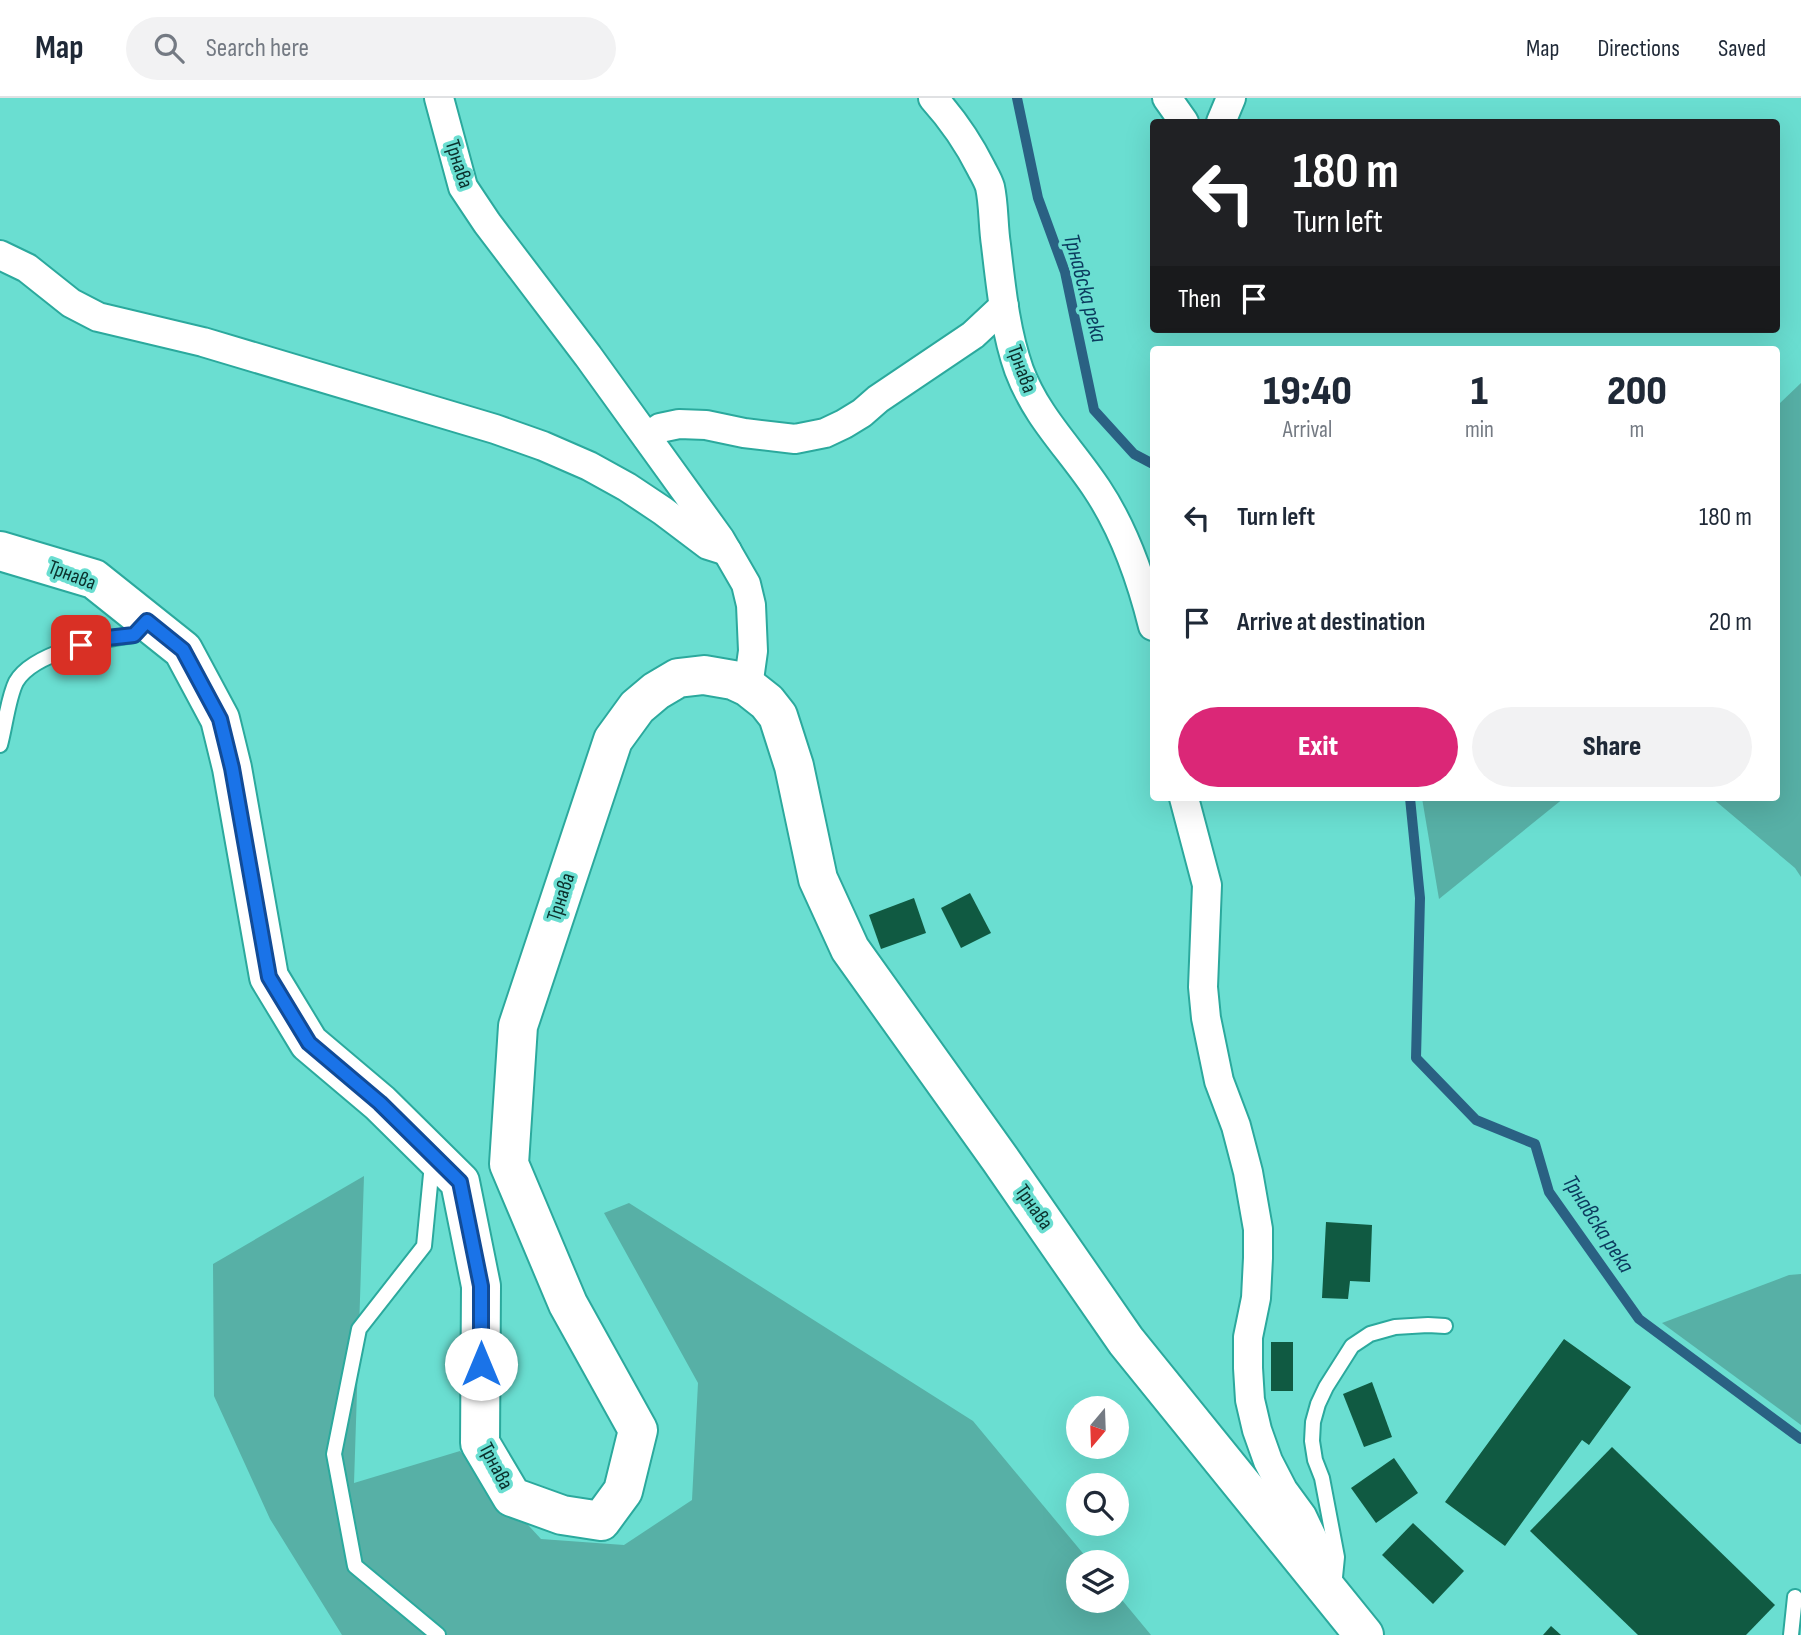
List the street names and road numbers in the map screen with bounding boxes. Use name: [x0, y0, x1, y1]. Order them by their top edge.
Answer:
street label: Трнава: [439, 137, 479, 191]
street label: Трнава: [1002, 342, 1042, 396]
street label: Трнава: [44, 554, 100, 596]
street label: Трнава: [541, 870, 581, 924]
street label: Трнава: [1010, 1180, 1058, 1234]
street label: Трнава: [473, 1438, 519, 1494]

